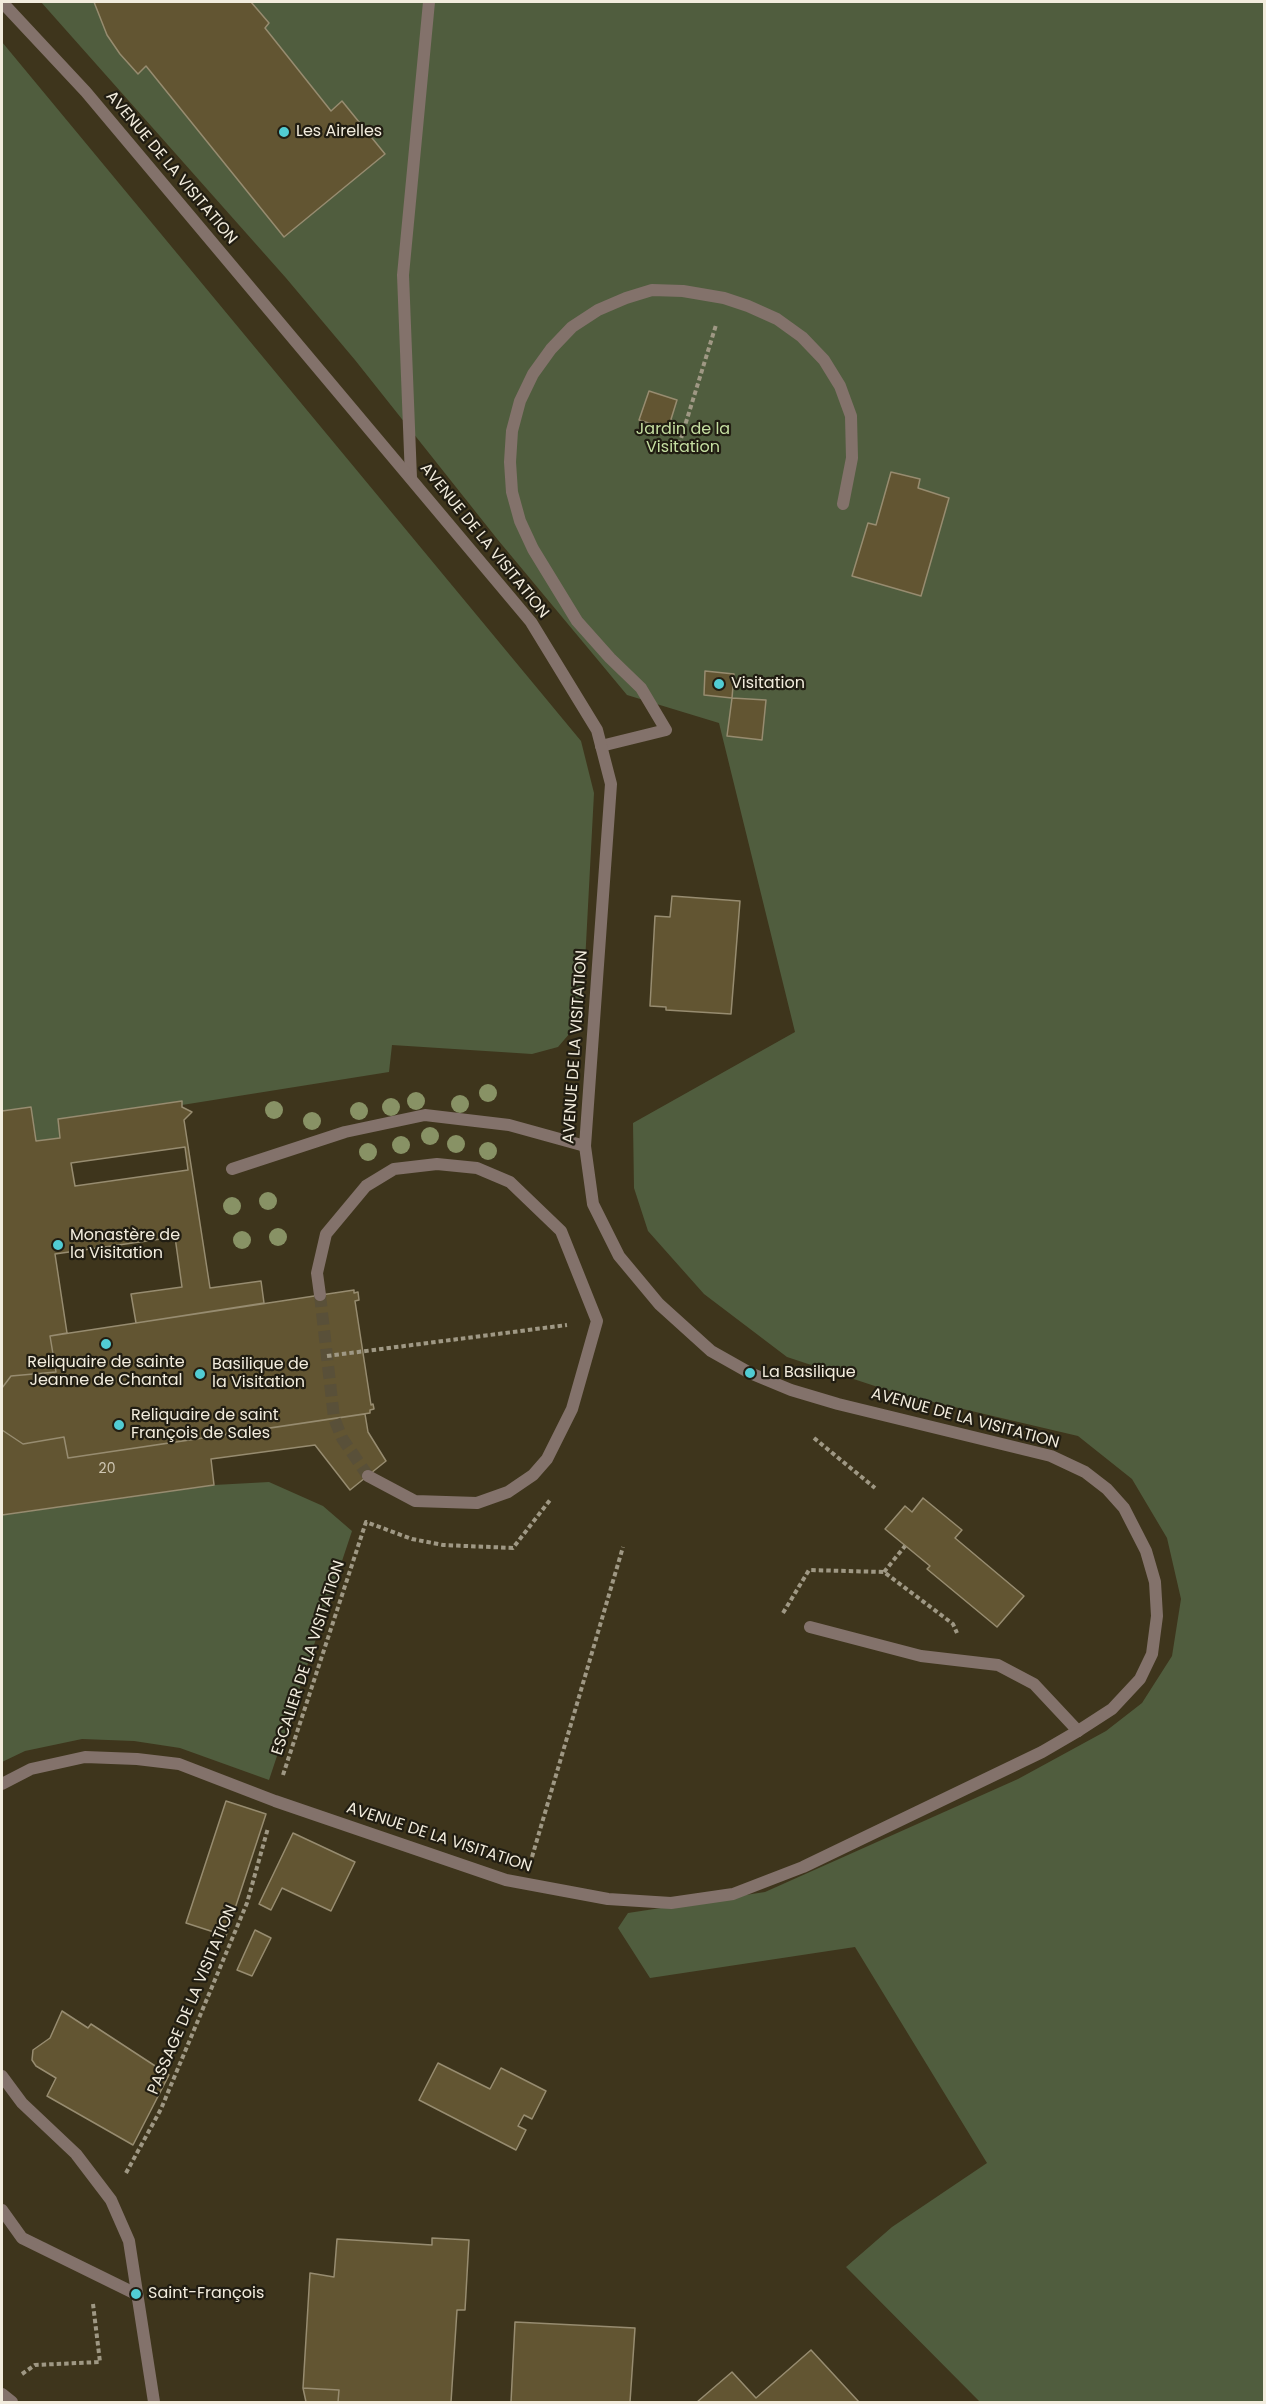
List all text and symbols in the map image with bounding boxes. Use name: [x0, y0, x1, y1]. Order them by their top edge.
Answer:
street label: AVENUE DE LA VISITATION: [101, 88, 241, 248]
place label: Les Airelles: [296, 122, 382, 142]
marker: Les Airelles: [277, 125, 291, 139]
park label: Jardin de la Visitation: [636, 420, 730, 458]
street label: AVENUE DE LA VISITATION: [415, 460, 553, 622]
place label: Visitation: [731, 674, 805, 694]
marker: Visitation: [712, 677, 726, 691]
street label: AVENUE DE LA VISITATION: [560, 950, 592, 1144]
place label: Monastère de la Visitation: [70, 1226, 180, 1264]
marker: Monastère de la Visitation: [51, 1238, 65, 1252]
marker: Reliquaire de sainte Jeanne de Chantal: [99, 1337, 113, 1351]
place label: Reliquaire de sainte Jeanne de Chantal: [27, 1353, 185, 1391]
place label: Basilique de la Visitation: [212, 1355, 309, 1393]
place label: La Basilique: [762, 1363, 856, 1383]
marker: La Basilique: [743, 1366, 757, 1380]
marker: Basilique de la Visitation: [193, 1367, 207, 1381]
street label: AVENUE DE LA VISITATION: [869, 1385, 1061, 1453]
place label: Reliquaire de saint François de Sales: [131, 1406, 279, 1444]
marker: Reliquaire de saint François de Sales: [112, 1418, 126, 1432]
house number: 20: [99, 1461, 115, 1477]
street label: ESCALIER DE LA VISITATION: [268, 1558, 350, 1758]
street label: AVENUE DE LA VISITATION: [344, 1799, 534, 1877]
street label: PASSAGE DE LA VISITATION: [144, 1902, 242, 2098]
place label: Saint-François: [148, 2284, 264, 2304]
marker: Saint-François: [129, 2287, 143, 2301]

